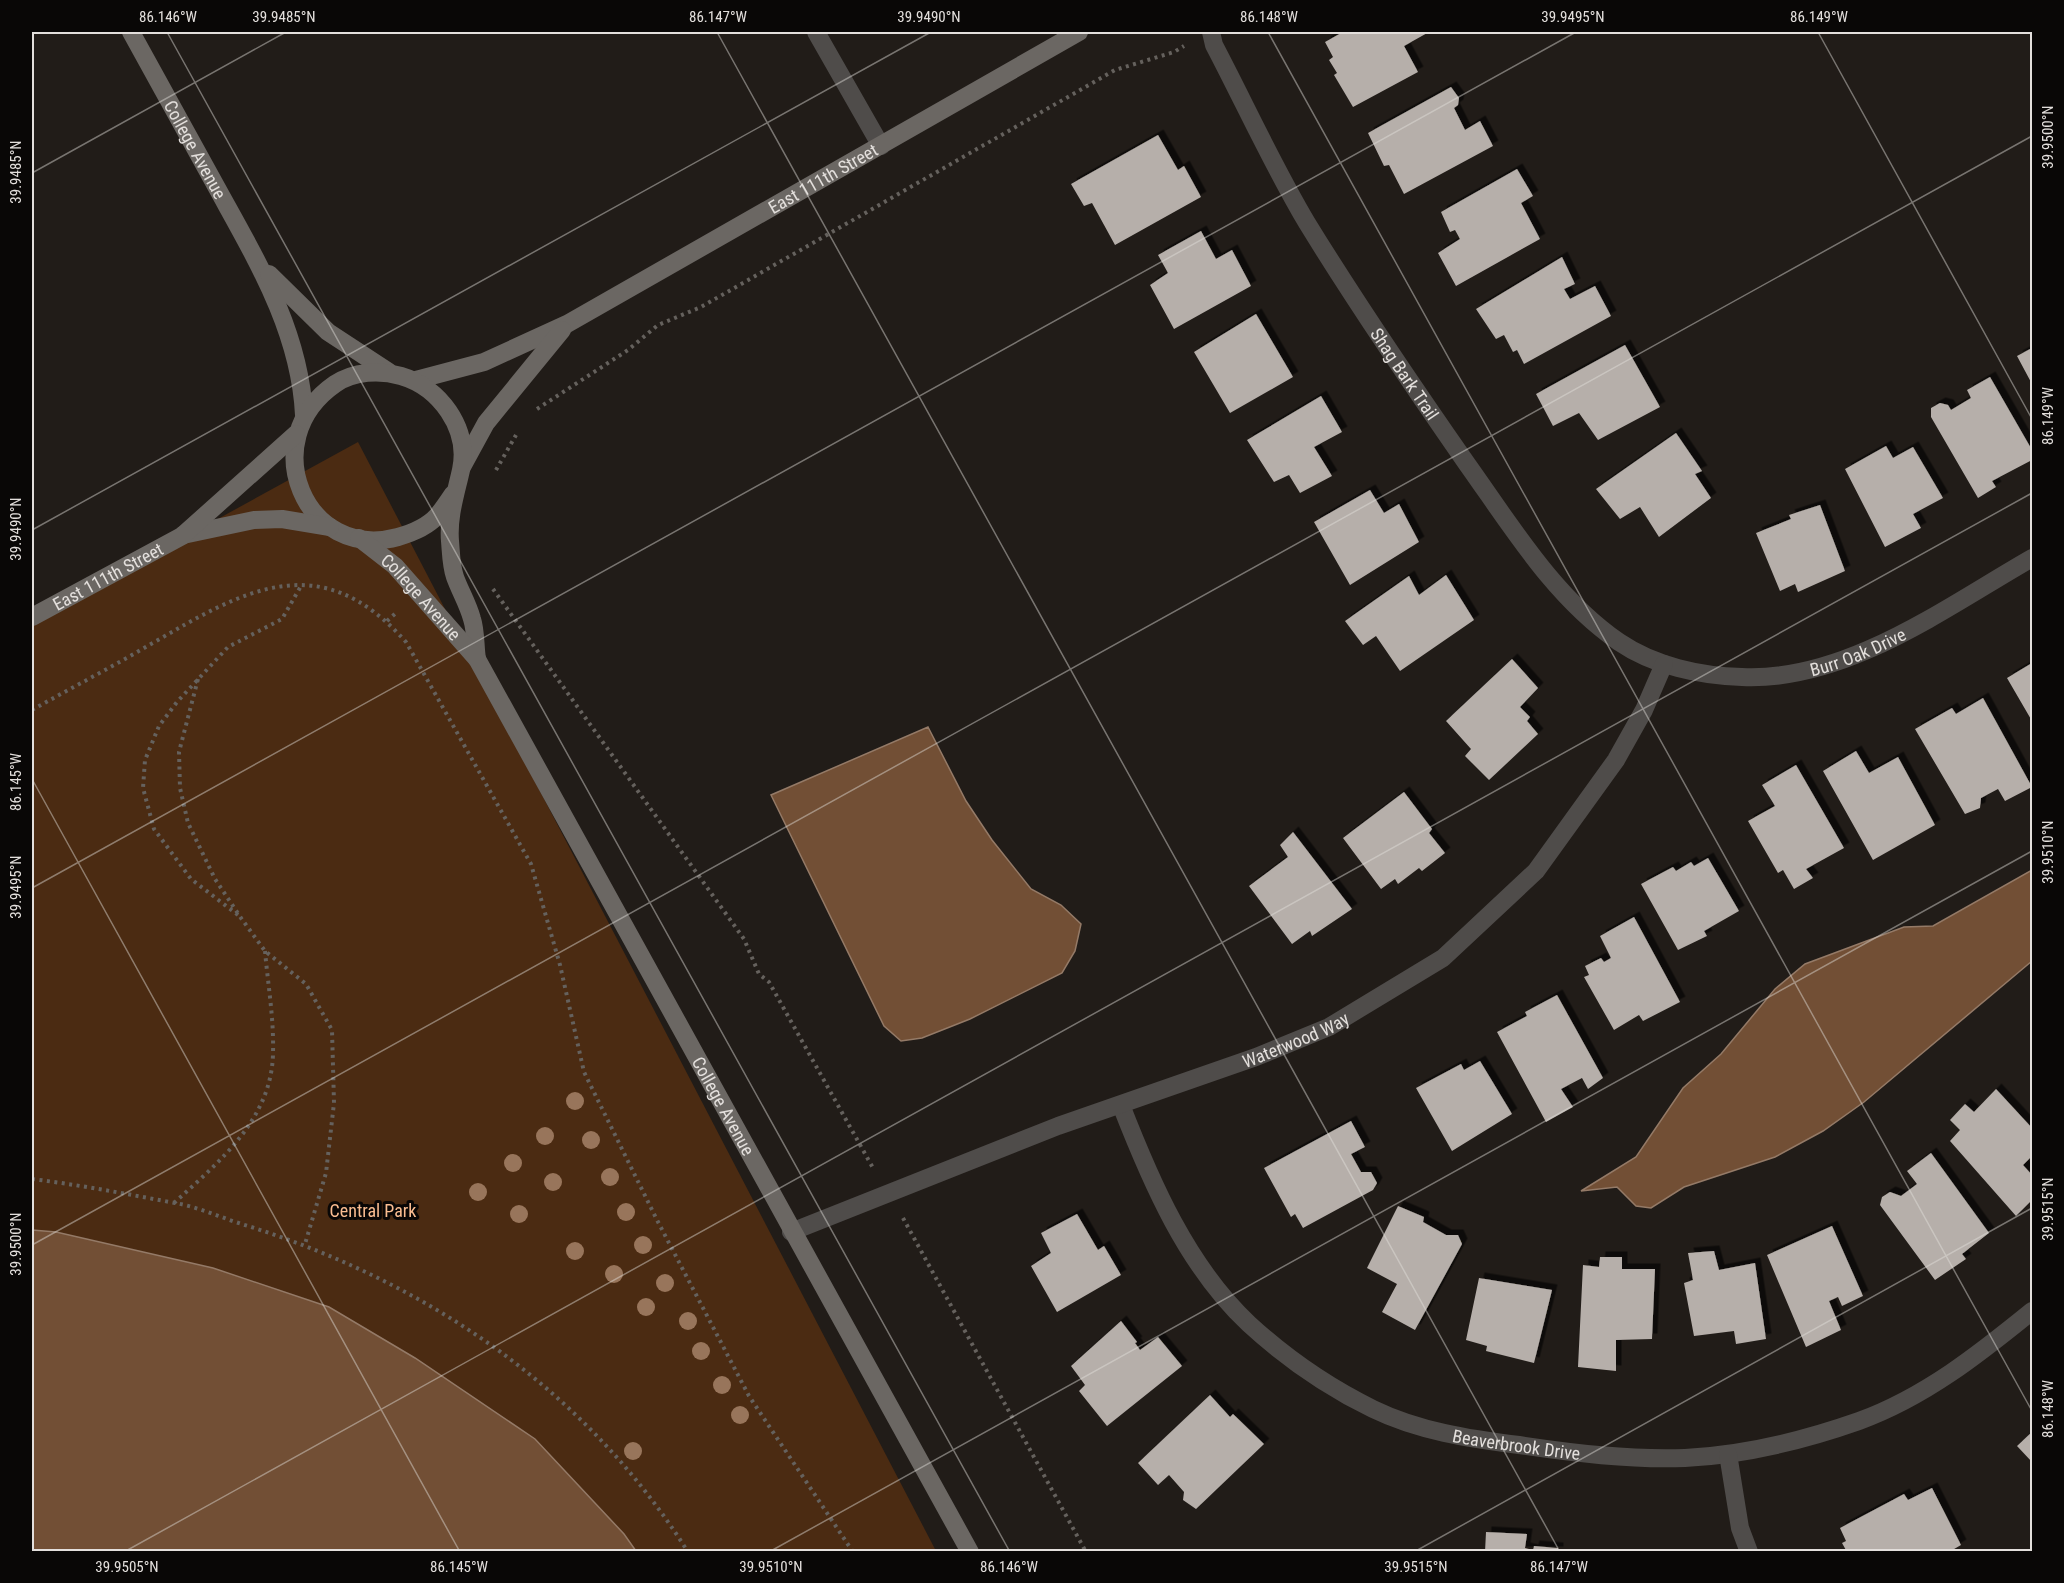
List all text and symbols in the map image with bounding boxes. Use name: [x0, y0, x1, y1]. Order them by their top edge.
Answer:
text: 86.146°W: [139, 8, 198, 26]
text: 39.9485°N: [252, 8, 316, 26]
text: 86.147°W: [689, 8, 748, 26]
text: 39.9490°N: [897, 8, 961, 26]
text: 86.148°W: [1240, 8, 1299, 26]
text: 39.9495°N: [1541, 8, 1605, 26]
text: 86.149°W: [1790, 8, 1849, 26]
street label: College Avenue: [160, 96, 231, 202]
text: 39.9500°N: [2039, 105, 2057, 169]
street label: East 111th Street: [764, 139, 881, 218]
text: 39.9485°N: [7, 140, 25, 204]
street label: Shag Bark Trail: [1367, 324, 1444, 424]
text: 86.149°W: [2039, 386, 2057, 445]
text: 39.9490°N: [7, 497, 25, 561]
street label: East 111th Street: [49, 538, 166, 614]
street label: College Avenue: [377, 549, 466, 644]
street label: Burr Oak Drive: [1808, 623, 1909, 680]
text: 86.145°W: [7, 752, 25, 811]
text: 39.9510°N: [2039, 820, 2057, 884]
text: 39.9495°N: [7, 855, 25, 919]
street label: Waterwood Way: [1239, 1007, 1353, 1071]
street label: College Avenue: [688, 1053, 759, 1159]
text: 39.9515°N: [2039, 1177, 2057, 1241]
park label: Central Park: [330, 1200, 416, 1221]
text: 39.9500°N: [7, 1212, 25, 1276]
text: 86.148°W: [2039, 1379, 2057, 1438]
street label: Beaverbrook Drive: [1451, 1424, 1581, 1464]
text: 39.9505°N: [95, 1558, 159, 1576]
text: 86.145°W: [430, 1558, 489, 1576]
text: 39.9510°N: [739, 1558, 803, 1576]
text: 86.146°W: [980, 1558, 1039, 1576]
text: 39.9515°N: [1384, 1558, 1448, 1576]
text: 86.147°W: [1530, 1558, 1589, 1576]

